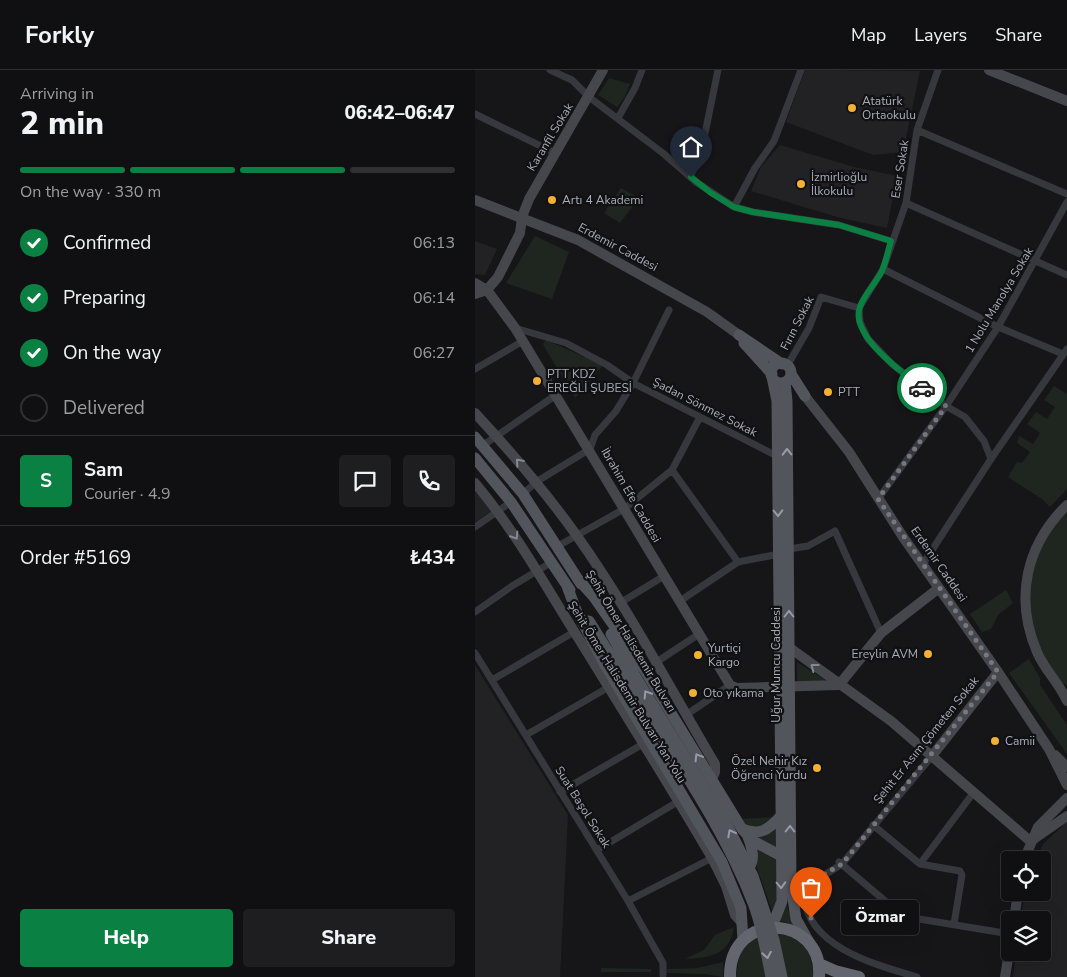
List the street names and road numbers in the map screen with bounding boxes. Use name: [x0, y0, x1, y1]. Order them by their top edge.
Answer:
street label: Karanfil Sokak: [523, 99, 577, 174]
street label: Eser Sokak: [887, 138, 913, 199]
street label: Erdemir Caddesi: [575, 219, 661, 275]
street label: 1 Nolu Manolya Sokak: [961, 243, 1037, 356]
street label: Fırın Sokak: [777, 292, 818, 353]
street label: Şadan Sönmez Sokak: [650, 374, 761, 441]
street label: İbrahim Efe Caddesi: [597, 445, 665, 545]
street label: Erdemir Caddesi: [907, 523, 971, 605]
street label: Şehit Ömer Halisdemir Bulvarı: [582, 567, 680, 715]
street label: Şehit Ömer Halisdemir Bulvarı Yan Yolu: [564, 598, 690, 786]
street label: Uğur Mumcu Caddesi: [768, 607, 784, 723]
street label: Şehit Er Asım Çömeten Sokak: [870, 672, 983, 807]
street label: Suat Başol Sokak: [551, 763, 615, 852]

